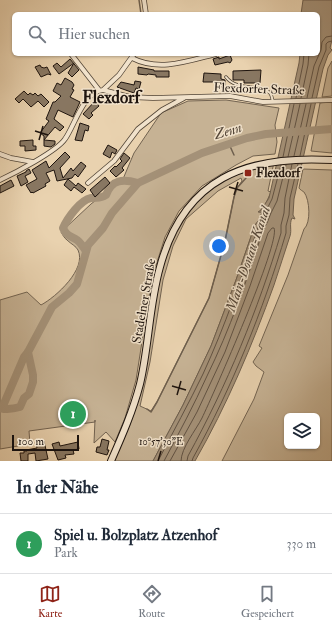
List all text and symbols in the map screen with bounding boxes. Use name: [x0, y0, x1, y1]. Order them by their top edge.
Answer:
search box: [12, 12, 320, 56]
icon: search: [26, 23, 48, 45]
text: Hier suchen: [58, 25, 130, 44]
street label: Flexdorfer Straße: [213, 79, 305, 99]
district label: Flexdorf: [82, 87, 143, 108]
water label: Zenn: [211, 119, 244, 143]
place label: Flexdorf: [256, 165, 303, 181]
marker: Flexdorf: [243, 168, 253, 178]
water label: Main-Donau-Kanal: [222, 202, 275, 315]
your location: [209, 236, 229, 256]
street label: Stadelner Straße: [129, 257, 159, 345]
pin: 1: [60, 399, 86, 429]
map controls: [284, 413, 320, 449]
button: layers: [284, 413, 320, 449]
scale bar: [12, 433, 79, 452]
text: 100 m: [18, 435, 44, 448]
text: 10°57'30"E: [139, 436, 183, 448]
text: In der Nähe: [16, 477, 98, 498]
text: Spiel u. Bolzplatz Atzenhof: [54, 526, 217, 545]
text: 1: [27, 536, 31, 552]
text: 330 m: [287, 536, 316, 552]
text: Park: [54, 545, 78, 561]
tab: Karte: [38, 583, 62, 620]
tab: Route: [138, 583, 165, 620]
tab: Gespeichert: [241, 583, 294, 620]

